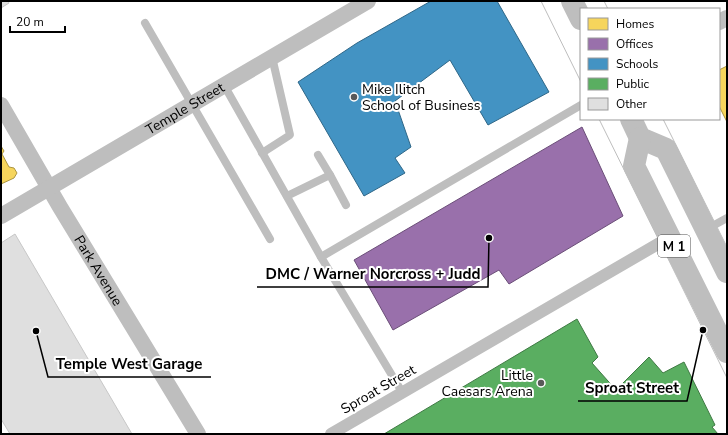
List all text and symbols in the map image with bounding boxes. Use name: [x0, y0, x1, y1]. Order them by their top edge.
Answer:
scale bar: [10, 8, 65, 34]
legend: [580, 8, 720, 120]
text: 20 m: [16, 14, 44, 30]
text: Homes: [616, 16, 654, 32]
text: Offices: [616, 36, 654, 52]
text: Schools: [616, 56, 659, 72]
text: Public: [616, 76, 650, 92]
street label: Temple Street: [142, 78, 228, 139]
place label: Mike Ilitch School of Business: [362, 80, 481, 115]
marker: Mike Ilitch School of Business: [349, 92, 359, 102]
text: Other: [616, 96, 648, 112]
street label: Park Avenue: [69, 232, 127, 309]
road number: M 1: [658, 235, 690, 257]
callout: DMC / Warner Norcross + Judd: [257, 260, 488, 287]
text: DMC / Warner Norcross + Judd: [266, 264, 481, 284]
callout: Temple West Garage: [48, 350, 211, 377]
text: Temple West Garage: [56, 354, 202, 374]
street label: Sproat Street: [337, 360, 419, 419]
place label: Little Caesars Arena: [442, 366, 533, 401]
callout: Sproat Street: [578, 374, 687, 401]
marker: Little Caesars Arena: [536, 378, 546, 388]
text: Sproat Street: [585, 378, 679, 398]

